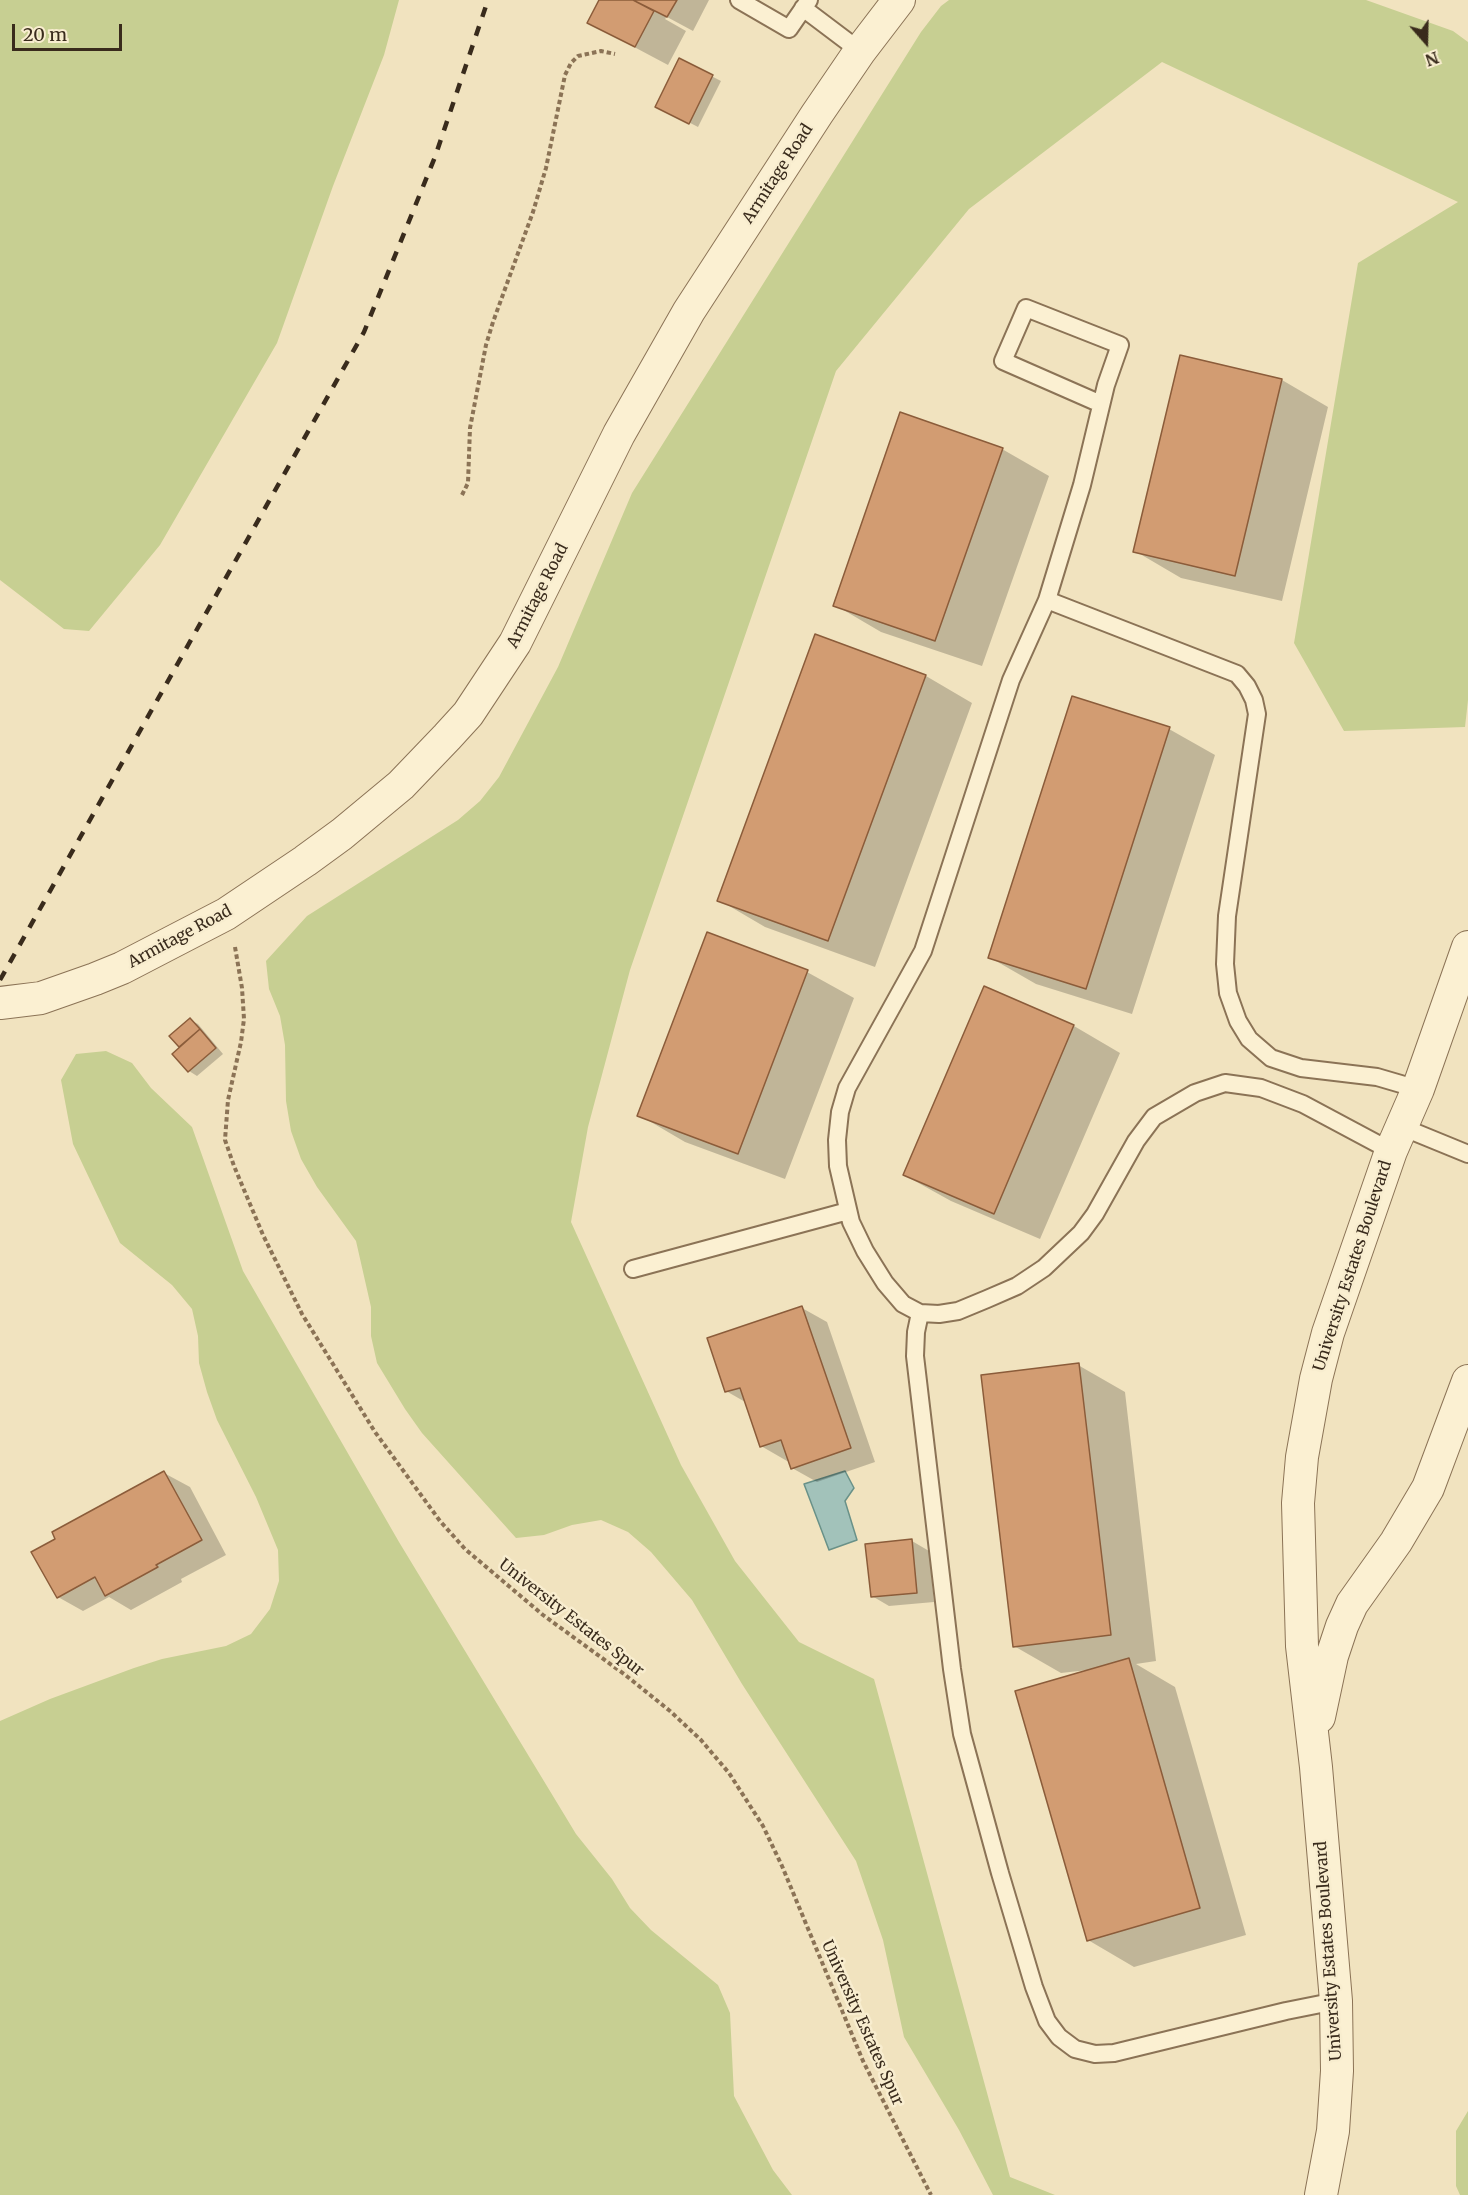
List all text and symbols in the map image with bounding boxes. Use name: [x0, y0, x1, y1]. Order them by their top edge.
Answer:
scale bar: [15, 12, 124, 50]
north arrow: [1396, 12, 1456, 72]
text: 20 m: [23, 23, 67, 46]
text: N: [1423, 47, 1442, 70]
street label: Armitage Road: [739, 121, 817, 227]
street label: Armitage Road: [503, 540, 573, 652]
street label: Armitage Road: [125, 902, 235, 972]
street label: University Estates Boulevard: [1310, 1158, 1396, 1374]
street label: University Estates Spur: [495, 1555, 647, 1681]
street label: University Estates Boulevard: [1312, 1840, 1346, 2062]
street label: University Estates Spur: [817, 1937, 907, 2109]

